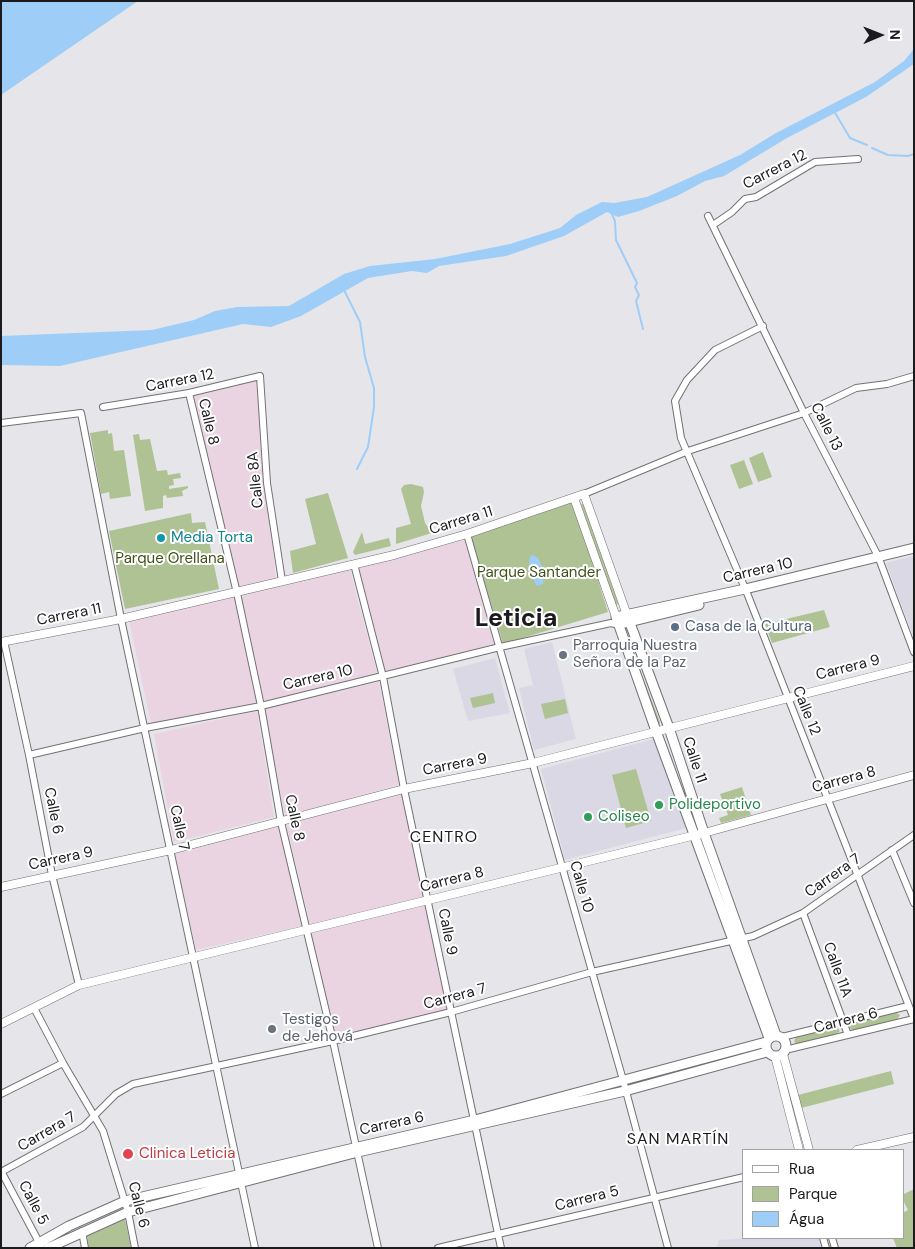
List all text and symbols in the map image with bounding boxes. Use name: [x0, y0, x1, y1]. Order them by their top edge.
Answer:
north arrow: [855, 10, 905, 60]
text: N: [886, 29, 904, 40]
street label: Carrera 12: [740, 146, 810, 194]
street label: Carrera 12: [144, 366, 216, 396]
street label: Calle 8: [194, 397, 222, 447]
street label: Calle 13: [806, 400, 846, 454]
street label: Calle 8A: [244, 451, 268, 509]
street label: Carrera 11: [427, 503, 495, 539]
place label: Media Torta: [171, 529, 253, 547]
marker: Media Torta: [155, 532, 167, 544]
park label: Parque Orellana: [115, 550, 225, 568]
street label: Carrera 10: [721, 554, 795, 588]
park label: Parque Santander: [477, 564, 601, 582]
street label: Carrera 11: [35, 600, 103, 630]
district label: Leticia: [475, 604, 557, 634]
place label: Casa de la Cultura: [685, 618, 812, 636]
marker: Casa de la Cultura: [669, 621, 681, 633]
place label: Parroquia Nuestra Señora de la Paz: [573, 637, 697, 672]
marker: Parroquia Nuestra Señora de la Paz: [557, 649, 569, 661]
street label: Carrera 9: [814, 651, 882, 685]
street label: Carrera 10: [281, 661, 355, 695]
street label: Calle 12: [788, 684, 824, 738]
street label: Calle 11: [678, 735, 710, 785]
street label: Carrera 9: [421, 750, 489, 780]
street label: Carrera 8: [810, 763, 878, 797]
street label: Calle 6: [40, 786, 66, 836]
street label: Calle 8: [280, 793, 308, 843]
place label: Polideportivo: [669, 796, 761, 814]
marker: Polideportivo: [653, 799, 665, 811]
street label: Calle 7: [165, 804, 193, 852]
place label: Coliseo: [598, 808, 650, 826]
marker: Coliseo: [582, 811, 594, 823]
district label: CENTRO: [409, 828, 479, 848]
street label: Carrera 9: [27, 843, 95, 875]
street label: Carrera 7: [802, 850, 864, 902]
street label: Calle 10: [565, 859, 597, 915]
street label: Carrera 8: [418, 863, 486, 897]
street label: Calle 9: [434, 907, 460, 957]
street label: Calle 11A: [819, 940, 855, 1000]
street label: Carrera 7: [422, 980, 488, 1014]
street label: Carrera 6: [812, 1004, 880, 1038]
place label: Testigos de Jehová: [282, 1011, 353, 1046]
marker: Testigos de Jehová: [266, 1023, 278, 1035]
street label: Carrera 7: [15, 1108, 79, 1156]
street label: Carrera 6: [358, 1108, 426, 1140]
district label: SAN MARTÍN: [625, 1130, 731, 1150]
place label: Clinica Leticia: [139, 1145, 235, 1163]
marker: Clinica Leticia: [121, 1147, 135, 1161]
legend: [742, 1149, 905, 1239]
text: Rua: [789, 1159, 815, 1179]
street label: Calle 5: [14, 1178, 52, 1228]
street label: Calle 6: [124, 1180, 152, 1230]
street label: Carrera 5: [553, 1182, 621, 1216]
text: Parque: [789, 1184, 837, 1204]
text: Água: [789, 1209, 824, 1229]

